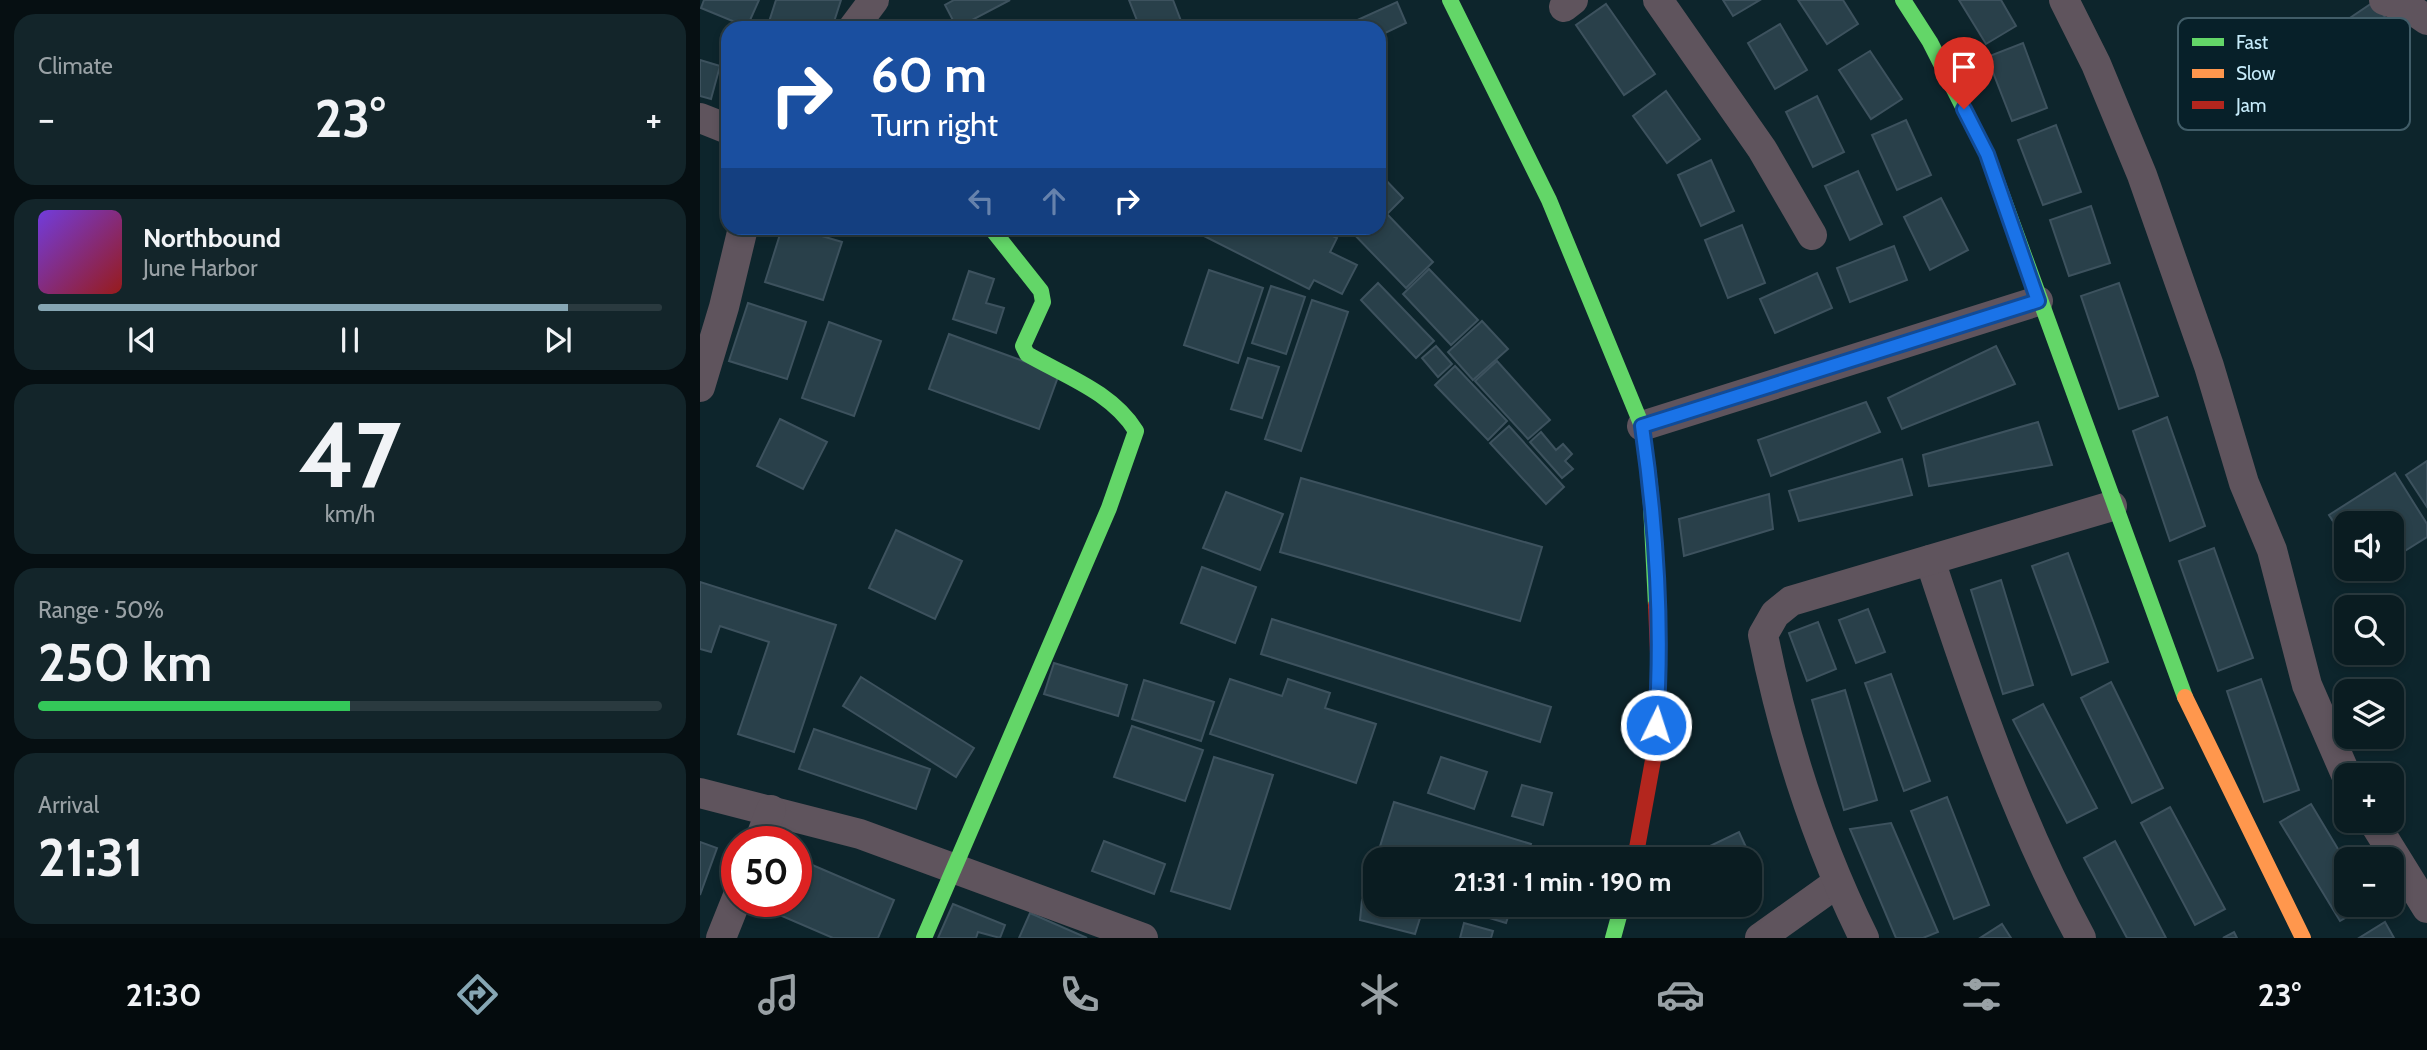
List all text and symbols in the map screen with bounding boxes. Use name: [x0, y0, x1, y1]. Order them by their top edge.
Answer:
legend: [2178, 18, 2410, 130]
text: Fast: [2236, 31, 2269, 54]
pin: [1934, 37, 1994, 109]
text: 60 m: [871, 45, 987, 104]
icon: arrive: [1945, 48, 1983, 86]
icon: right: [756, 49, 847, 140]
text: Climate: [38, 52, 113, 80]
text: Slow: [2236, 62, 2276, 85]
text: 23°: [315, 87, 385, 150]
text: Jam: [2235, 94, 2266, 117]
text: −: [38, 95, 55, 142]
text: +: [645, 95, 662, 142]
text: Turn right: [871, 105, 998, 144]
icon: left: [962, 182, 1000, 220]
icon: ahead: [1035, 182, 1073, 220]
icon: right: [1108, 182, 1146, 220]
text: Northbound: [143, 222, 281, 254]
text: June Harbor: [143, 254, 257, 282]
icon: previous: [123, 321, 161, 359]
icon: pause: [331, 321, 369, 359]
icon: next: [539, 321, 577, 359]
text: 47: [299, 399, 401, 510]
text: km/h: [325, 500, 375, 528]
map controls: [2334, 511, 2404, 917]
button: sound: [2334, 511, 2404, 581]
button: search: [2334, 595, 2404, 665]
text: Range · 50%: [38, 596, 164, 624]
text: 250 km: [38, 631, 212, 694]
button: layers: [2334, 679, 2404, 749]
position arrow: [1619, 688, 1693, 762]
button: +: [2334, 763, 2404, 833]
text: Arrival: [38, 791, 99, 819]
text: 21:31: [38, 826, 143, 889]
speed limit sign: 50: [721, 826, 812, 917]
button: −: [2334, 847, 2404, 917]
text: 21:31 · 1 min · 190 m: [1454, 866, 1671, 898]
icon: directions: [453, 970, 502, 1019]
icon: music: [754, 970, 803, 1019]
icon: phone: [1055, 970, 1104, 1019]
icon: climate: [1355, 970, 1404, 1019]
icon: car: [1656, 970, 1705, 1019]
icon: filters: [1957, 970, 2006, 1019]
text: 21:30: [126, 975, 202, 1014]
text: 23°: [2258, 975, 2301, 1014]

